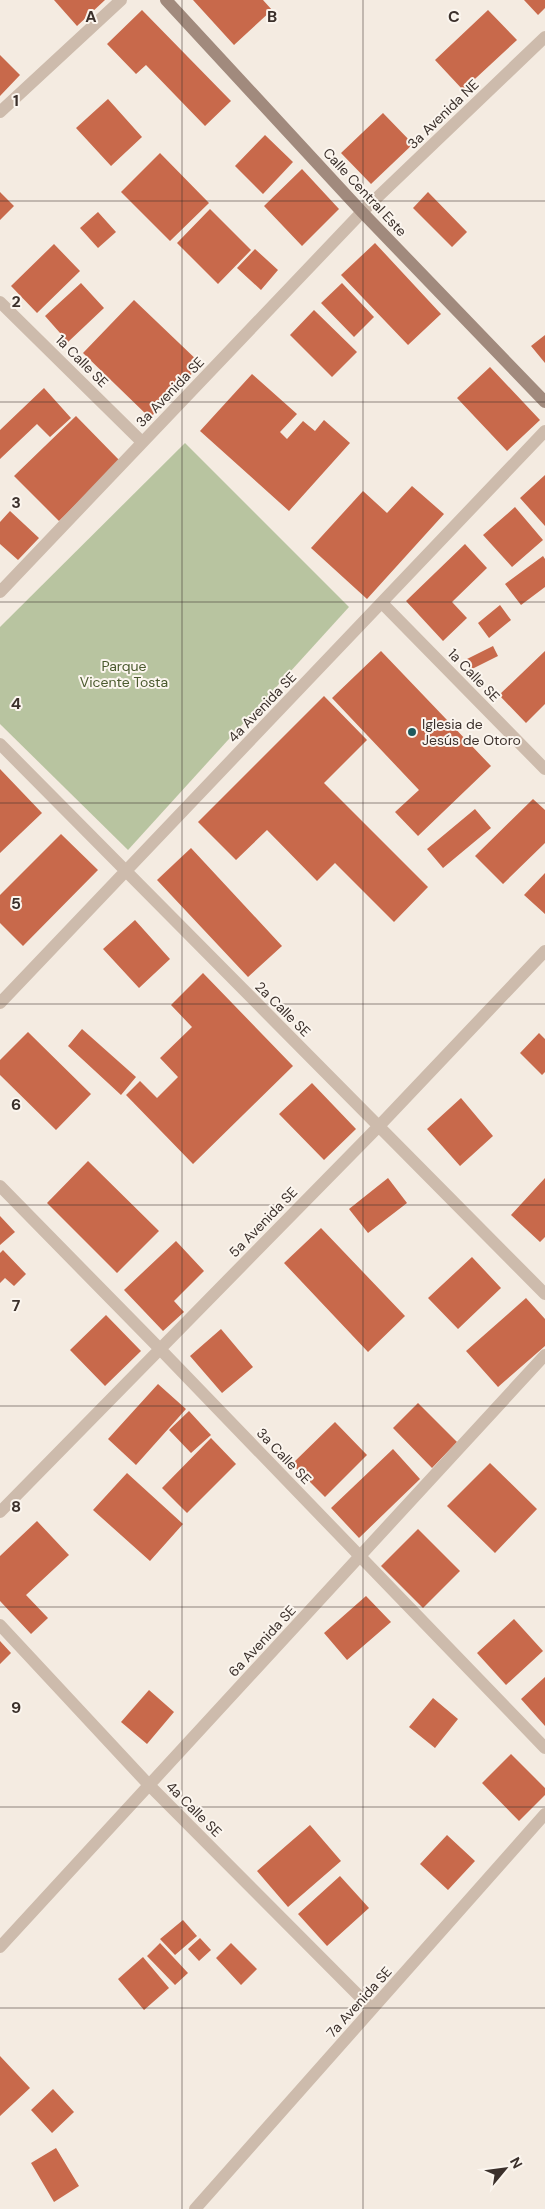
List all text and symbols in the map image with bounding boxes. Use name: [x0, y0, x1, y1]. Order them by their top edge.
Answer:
text: A: [85, 6, 97, 27]
text: B: [267, 6, 277, 27]
text: C: [448, 6, 460, 27]
street label: 3a Avenida NE: [404, 75, 483, 153]
text: 1: [13, 90, 19, 111]
street label: Calle Central Este: [319, 144, 411, 240]
text: 2: [11, 291, 21, 312]
street label: 1a Calle SE: [52, 331, 112, 391]
street label: 3a Avenida SE: [132, 353, 208, 431]
text: 3: [11, 492, 21, 513]
street label: 1a Calle SE: [444, 645, 504, 706]
park label: Parque Vicente Tosta: [80, 657, 168, 691]
street label: 4a Avenida SE: [224, 668, 300, 746]
text: 4: [11, 693, 21, 714]
place label: Iglesia de Jesús de Otoro: [422, 715, 521, 749]
marker: Iglesia de Jesús de Otoro: [406, 726, 418, 738]
text: 5: [11, 893, 21, 914]
street label: 2a Calle SE: [252, 978, 315, 1041]
text: 6: [11, 1094, 21, 1115]
street label: 5a Avenida SE: [225, 1183, 301, 1261]
text: 7: [12, 1295, 21, 1316]
street label: 3a Calle SE: [253, 1424, 315, 1488]
text: 8: [11, 1496, 21, 1517]
street label: 6a Avenida SE: [224, 1601, 300, 1681]
text: 9: [11, 1697, 21, 1718]
street label: 4a Calle SE: [162, 1777, 226, 1841]
street label: 7a Avenida SE: [322, 1963, 396, 2041]
north arrow: [480, 2144, 530, 2194]
text: N: [506, 2154, 527, 2172]

